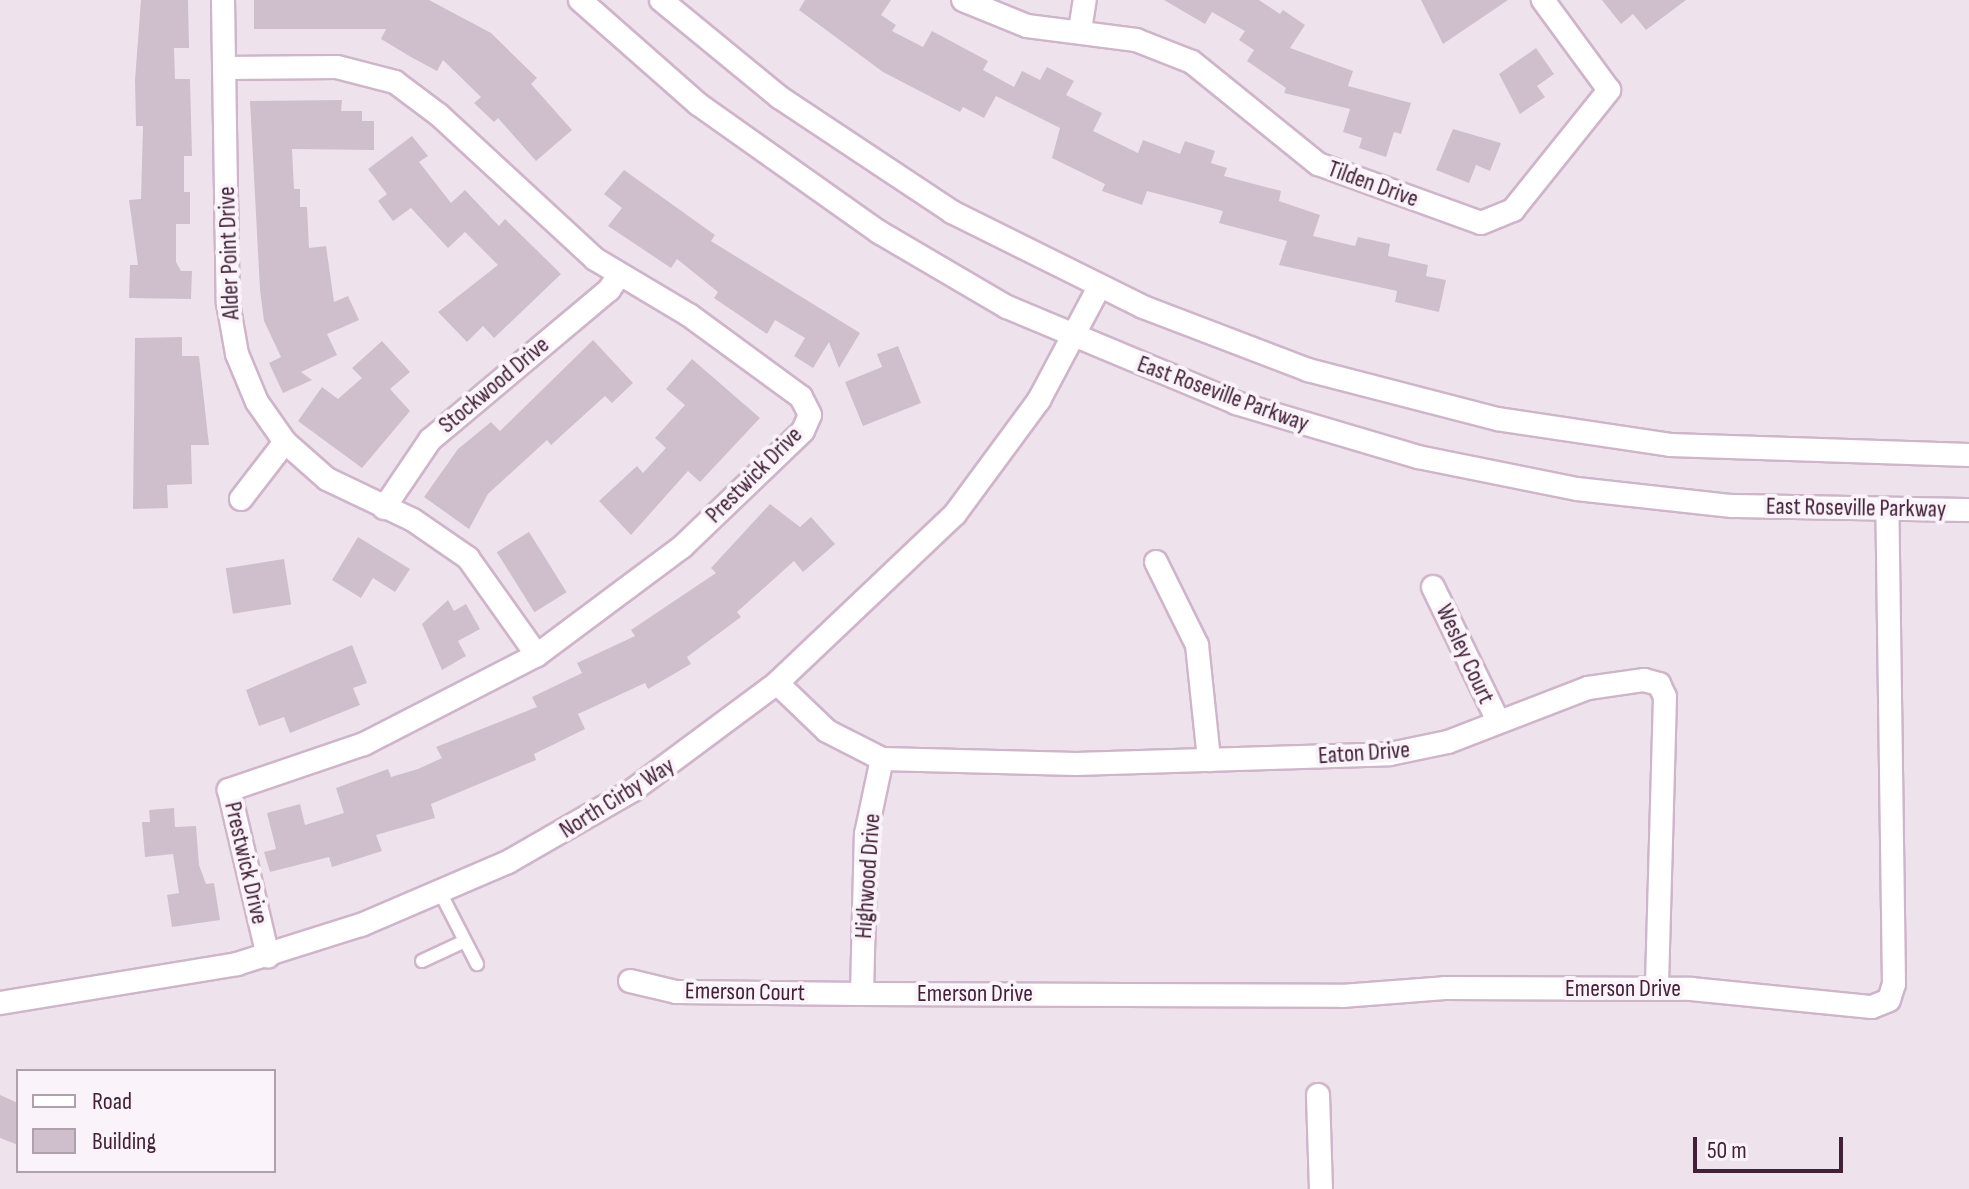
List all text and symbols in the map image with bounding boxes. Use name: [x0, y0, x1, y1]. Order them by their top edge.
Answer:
street label: Tilden Drive: [1324, 154, 1422, 214]
street label: Alder Point Drive: [212, 186, 246, 320]
street label: Stockwood Drive: [433, 331, 555, 439]
street label: East Roseville Parkway: [1133, 350, 1313, 438]
street label: Prestwick Drive: [700, 421, 808, 529]
street label: East Roseville Parkway: [1766, 492, 1946, 524]
street label: Wesley Court: [1429, 600, 1501, 708]
street label: Eaton Drive: [1317, 735, 1411, 771]
street label: North Cirby Way: [554, 751, 680, 845]
street label: Prestwick Drive: [218, 799, 274, 927]
street label: Highwood Drive: [849, 812, 887, 940]
street label: Emerson Drive: [1565, 975, 1681, 1003]
street label: Emerson Court: [685, 977, 805, 1007]
street label: Emerson Drive: [917, 980, 1033, 1008]
legend: [16, 1069, 276, 1173]
text: Road: [92, 1087, 132, 1116]
scale bar: [1697, 1121, 1847, 1171]
text: Building: [92, 1127, 156, 1156]
text: 50 m: [1707, 1136, 1747, 1165]

